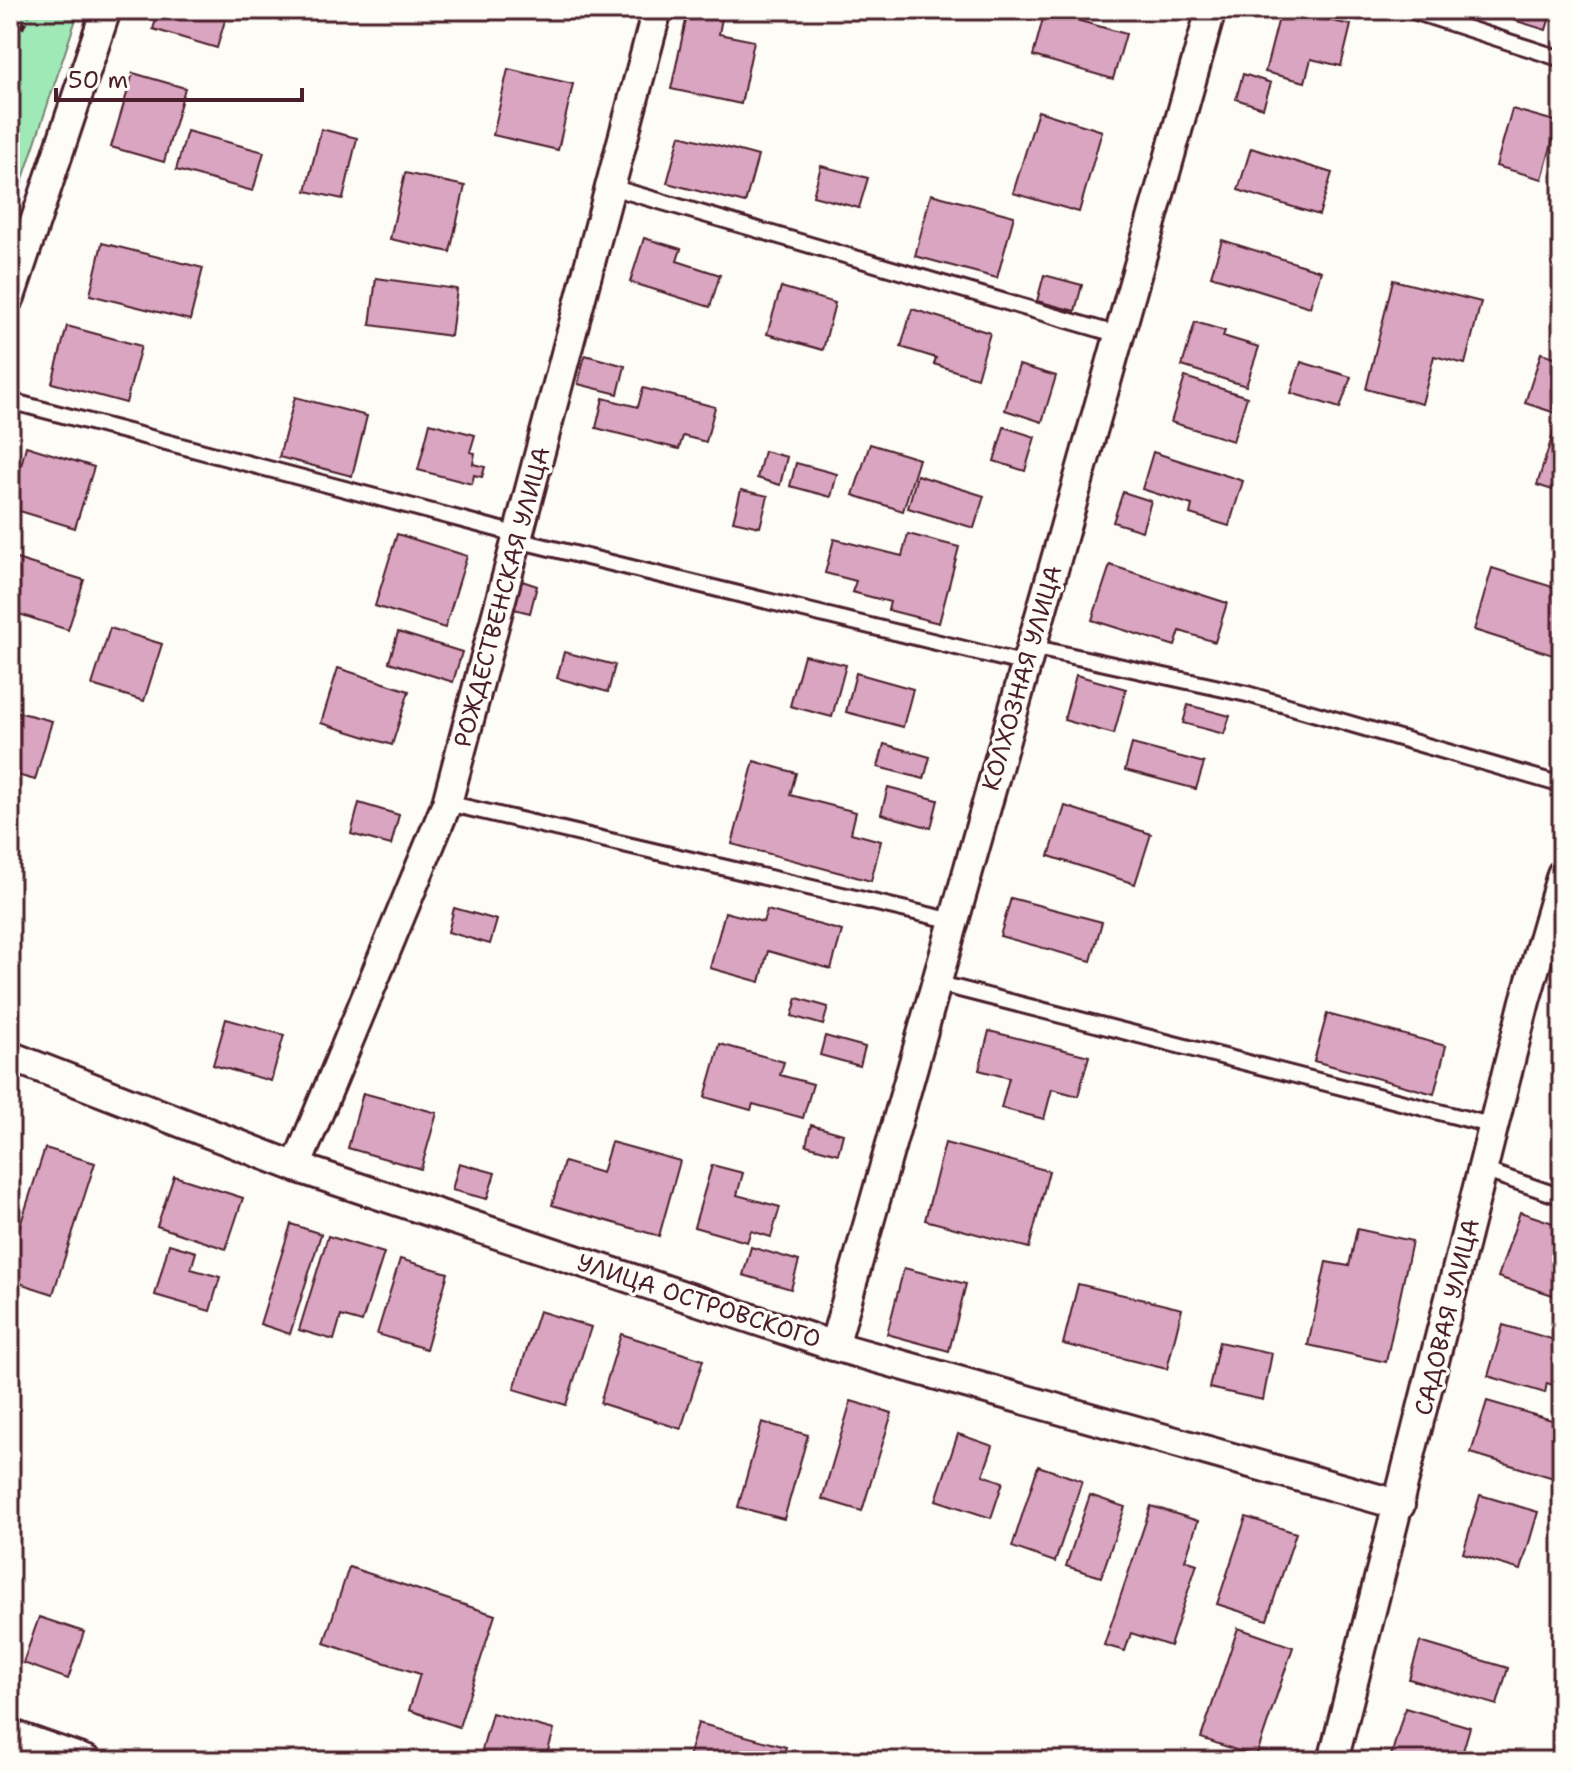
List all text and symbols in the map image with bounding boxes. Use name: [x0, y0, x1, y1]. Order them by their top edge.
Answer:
scale bar: [56, 52, 302, 102]
text: 50 m: [68, 64, 128, 96]
street label: РОЖДЕСТВЕНСКАЯ УЛИЦА: [446, 443, 558, 751]
street label: КОЛХОЗНАЯ УЛИЦА: [975, 562, 1069, 794]
street label: САДОВАЯ УЛИЦА: [1407, 1215, 1487, 1419]
street label: УЛИЦА ОСТРОВСКОГО: [573, 1246, 825, 1356]

